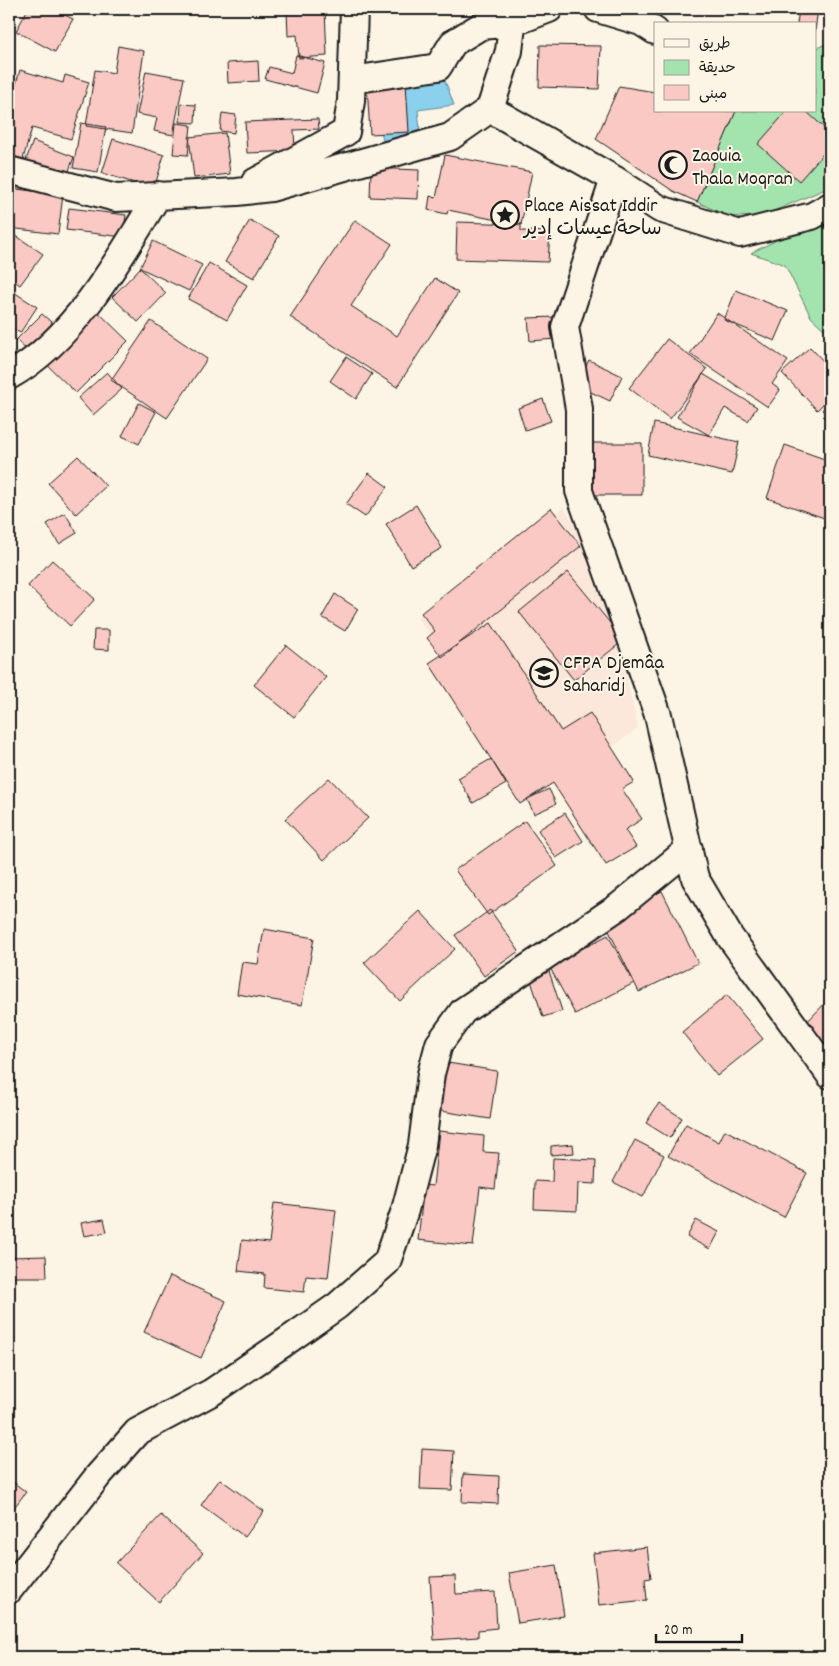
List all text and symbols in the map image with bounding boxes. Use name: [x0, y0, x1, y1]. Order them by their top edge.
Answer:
legend: [654, 22, 816, 112]
text: طريق: [699, 34, 731, 56]
text: حديقة: [699, 58, 736, 80]
text: مبنى: [699, 84, 727, 106]
place label: Zaouia Thala Moqran: [692, 143, 793, 194]
mosque icon: Zaouia Thala Moqran: [658, 150, 688, 180]
place label: Place Aissat Iddir ساحة عيسات إدير: [522, 193, 662, 244]
place icon: Place Aissat Iddir ساحة عيسات إدير: [490, 200, 520, 230]
place label: CFPA Djemâa Saharidj: [563, 650, 664, 701]
school or university icon: CFPA Djemâa Saharidj: [529, 658, 559, 688]
scale bar: [656, 1611, 743, 1643]
text: 20 m: [664, 1620, 692, 1642]

